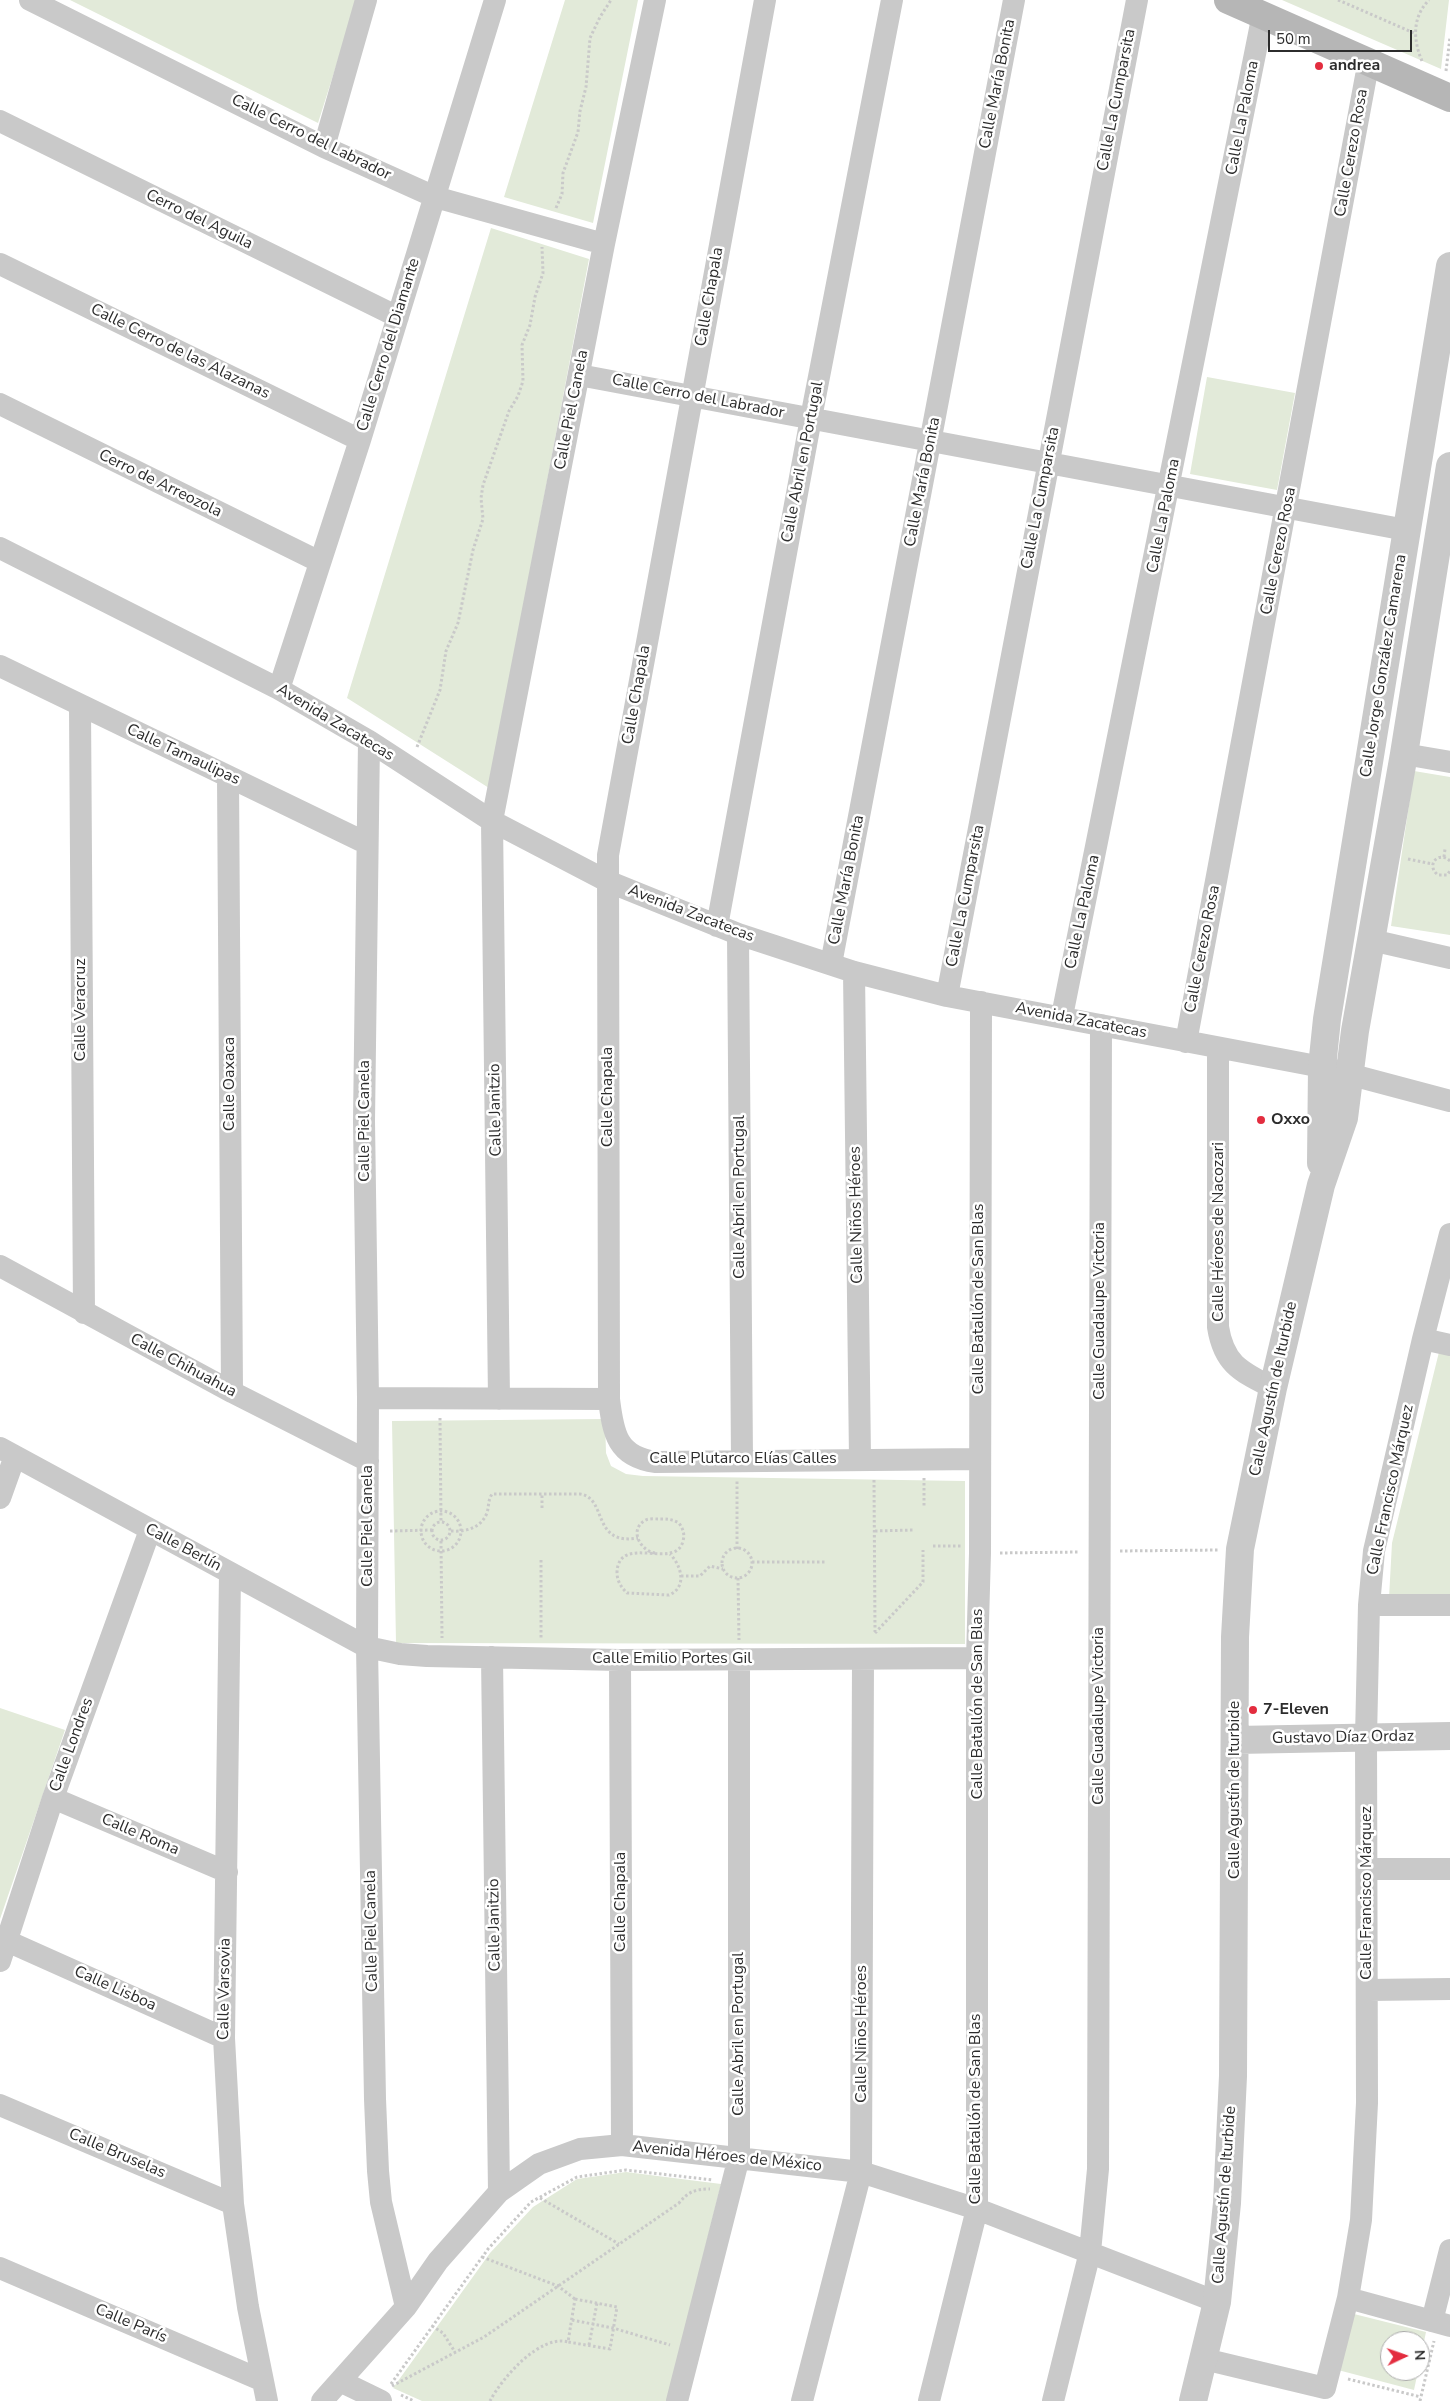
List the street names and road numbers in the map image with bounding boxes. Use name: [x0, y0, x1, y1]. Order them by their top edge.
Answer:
street label: Calle María Bonita: [976, 17, 1020, 151]
street label: Calle La Cumparsita: [1094, 27, 1140, 173]
street label: Calle La Paloma: [1222, 59, 1264, 177]
street label: Calle Cerezo Rosa: [1331, 87, 1373, 219]
street label: Calle Cerro del Labrador: [228, 91, 394, 185]
street label: Cerro del Aguila: [142, 186, 256, 254]
street label: Calle Chapala: [692, 246, 728, 348]
street label: Calle Cerro del Diamante: [353, 256, 425, 434]
street label: Calle Cerro de las Alazanas: [87, 300, 273, 404]
street label: Calle Piel Canela: [551, 348, 593, 472]
street label: Calle Cerro del Labrador: [610, 371, 786, 423]
street label: Calle Abril en Portugal: [778, 380, 828, 544]
street label: Calle María Bonita: [901, 415, 945, 549]
street label: Calle La Cumparsita: [1018, 425, 1064, 571]
street label: Cerro de Arreozola: [95, 446, 225, 522]
street label: Calle La Paloma: [1143, 457, 1185, 575]
street label: Calle Cerezo Rosa: [1257, 486, 1301, 616]
street label: Calle Jorge González Camarena: [1357, 553, 1411, 779]
street label: Calle Chapala: [619, 644, 655, 746]
street label: Avenida Zacatecas: [273, 680, 397, 766]
street label: Calle Tamaulipas: [123, 720, 243, 790]
street label: Calle María Bonita: [825, 813, 869, 947]
street label: Calle La Cumparsita: [943, 823, 989, 969]
street label: Calle La Paloma: [1062, 853, 1104, 971]
street label: Avenida Zacatecas: [625, 881, 757, 947]
street label: Calle Cerezo Rosa: [1181, 884, 1225, 1014]
street label: Calle Veracruz: [71, 958, 91, 1062]
street label: Avenida Zacatecas: [1014, 999, 1148, 1043]
street label: Calle Oaxaca: [220, 1037, 240, 1131]
street label: Calle Chapala: [598, 1047, 618, 1147]
street label: Calle Piel Canela: [355, 1060, 375, 1182]
street label: Calle Janitzio: [486, 1063, 506, 1157]
street label: Calle Abril en Portugal: [730, 1115, 750, 1279]
street label: Calle Héroes de Nacozari: [1209, 1142, 1229, 1322]
street label: Calle Niños Héroes: [846, 1146, 868, 1284]
street label: Calle Batallón de San Blas: [969, 1203, 989, 1395]
street label: Calle Guadalupe Victoria: [1090, 1222, 1110, 1400]
street label: Calle Agustín de Iturbide: [1246, 1300, 1302, 1478]
street label: Calle Chihuahua: [127, 1330, 239, 1402]
street label: Calle Francisco Márquez: [1364, 1403, 1418, 1577]
street label: Calle Plutarco Elías Calles: [649, 1449, 837, 1469]
street label: Calle Piel Canela: [358, 1465, 378, 1587]
street label: Calle Berlín: [142, 1520, 224, 1576]
street label: Calle Batallón de San Blas: [968, 1608, 988, 1800]
street label: Calle Guadalupe Victoria: [1089, 1627, 1109, 1805]
street label: Calle Emilio Portes Gil: [592, 1649, 752, 1669]
street label: Calle Londres: [46, 1695, 98, 1795]
street label: Calle Agustín de Iturbide: [1225, 1701, 1245, 1879]
street label: Gustavo Díaz Ordaz: [1272, 1727, 1414, 1749]
street label: Calle Francisco Márquez: [1357, 1806, 1377, 1980]
street label: Calle Roma: [98, 1810, 182, 1860]
street label: Calle Chapala: [611, 1852, 631, 1952]
street label: Calle Piel Canela: [361, 1870, 383, 1992]
street label: Calle Janitzio: [485, 1878, 505, 1972]
street label: Calle Varsovia: [215, 1938, 235, 2040]
street label: Calle Abril en Portugal: [729, 1952, 749, 2116]
street label: Calle Lisboa: [71, 1962, 159, 2016]
street label: Calle Niños Héroes: [852, 1965, 872, 2103]
street label: Calle Batallón de San Blas: [966, 2013, 986, 2205]
street label: Calle Agustín de Iturbide: [1209, 2105, 1241, 2285]
street label: Calle Bruselas: [66, 2125, 168, 2183]
street label: Avenida Héroes de México: [631, 2137, 823, 2177]
street label: Calle París: [92, 2300, 170, 2348]

